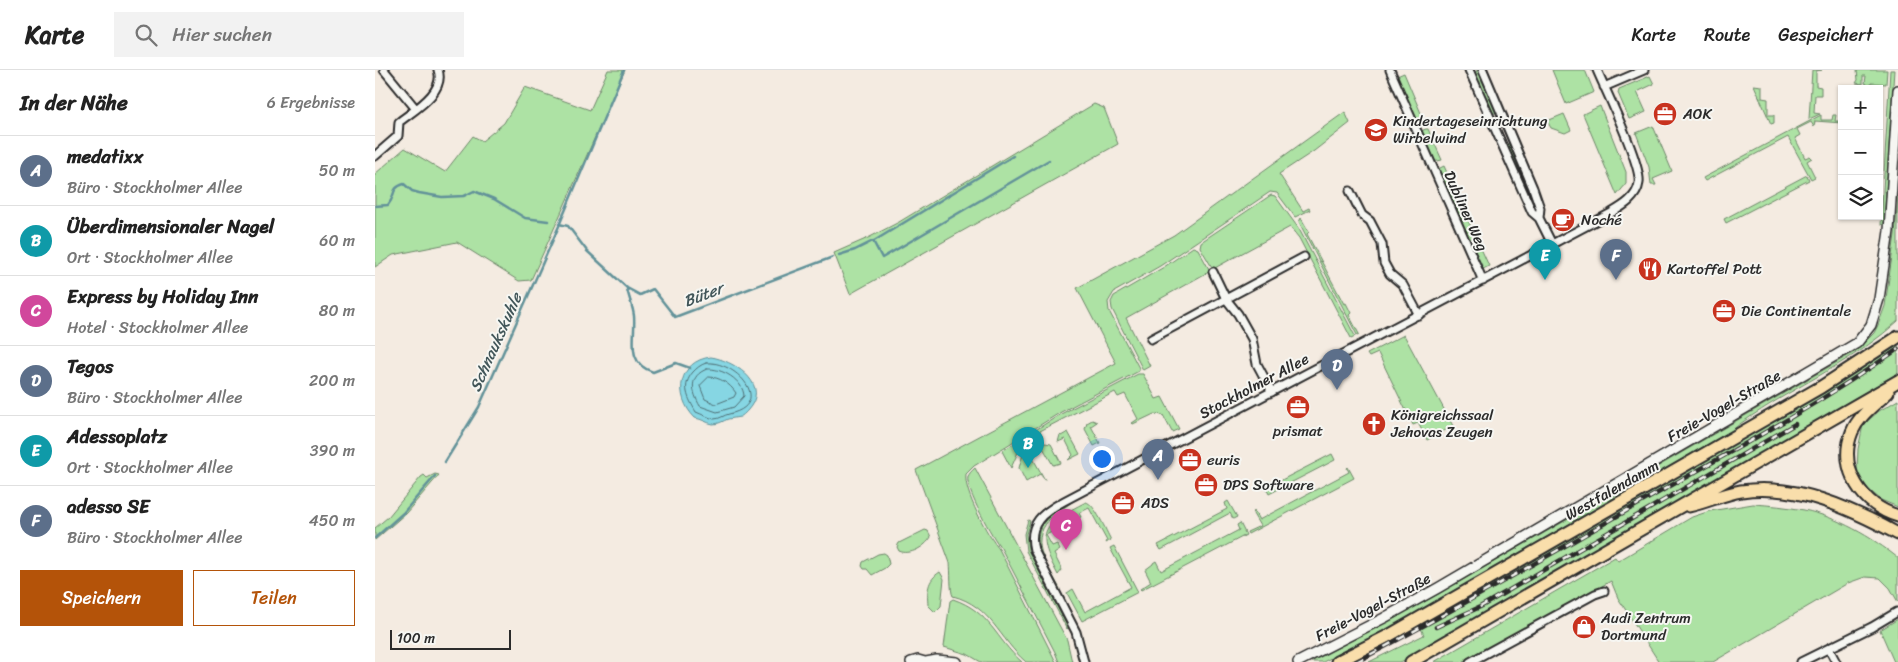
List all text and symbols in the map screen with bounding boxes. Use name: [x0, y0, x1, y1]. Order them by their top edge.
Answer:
search box: [114, 12, 464, 57]
text: Karte: [25, 14, 84, 56]
text: Hier suchen: [172, 18, 272, 51]
text: Karte: [1631, 19, 1676, 51]
text: Route: [1704, 19, 1750, 51]
text: Gespeichert: [1778, 19, 1873, 51]
icon: search: [132, 21, 160, 49]
text: In der Nähe: [20, 84, 128, 122]
map controls: [1838, 85, 1883, 220]
button: +: [1838, 85, 1883, 130]
text: 6 Ergebnisse: [267, 88, 355, 117]
office icon: AOK: [1652, 101, 1678, 127]
place label: AOK: [1682, 101, 1713, 127]
place label: Kindertageseinrichtung Wirbelwind: [1393, 108, 1548, 151]
school or university icon: Kindertageseinrichtung Wirbelwind: [1363, 117, 1389, 143]
button: −: [1838, 130, 1883, 175]
text: medatixx: [67, 140, 143, 173]
text: A: [31, 156, 41, 185]
text: 50 m: [319, 156, 355, 185]
street label: Dubliner Weg: [1437, 166, 1496, 256]
text: Büro · Stockholmer Allee: [67, 173, 242, 202]
button: layers: [1838, 175, 1883, 220]
cafe icon: Noché: [1550, 207, 1576, 233]
place label: Noché: [1581, 207, 1622, 233]
text: Überdimensionaler Nagel: [67, 210, 274, 243]
text: B: [31, 226, 41, 255]
text: 60 m: [319, 226, 355, 255]
pin: E: [1529, 239, 1561, 280]
pin: F: [1600, 239, 1632, 280]
text: Ort · Stockholmer Allee: [67, 243, 233, 272]
restaurant icon: Kartoffel Pott: [1637, 256, 1663, 282]
place label: Kartoffel Pott: [1667, 256, 1762, 282]
water label: Büter: [679, 272, 730, 315]
text: Express by Holiday Inn: [67, 280, 258, 313]
water label: Schnaukskuhle: [461, 286, 531, 396]
text: C: [31, 296, 41, 325]
text: 80 m: [319, 296, 355, 325]
office icon: Die Continentale: [1711, 298, 1737, 324]
place label: Die Continentale: [1741, 298, 1852, 324]
text: Hotel · Stockholmer Allee: [67, 313, 248, 342]
street label: Stockholmer Allee: [1194, 346, 1314, 426]
pin: D: [1321, 349, 1353, 390]
text: Tegos: [67, 350, 114, 383]
street label: Freie-Vogel-Straße: [1662, 363, 1786, 449]
text: D: [31, 366, 41, 395]
text: 200 m: [309, 366, 355, 395]
text: Büro · Stockholmer Allee: [67, 383, 242, 412]
office icon: prismat: [1285, 394, 1311, 420]
place label: Königreichssaal Jehovas Zeugen: [1390, 402, 1494, 445]
church icon: Königreichssaal Jehovas Zeugen: [1361, 411, 1387, 437]
place label: prismat: [1272, 418, 1323, 444]
text: Adessoplatz: [67, 420, 167, 453]
pin: B: [1012, 427, 1044, 468]
text: E: [32, 436, 40, 465]
text: 390 m: [310, 436, 355, 465]
pin: A: [1142, 439, 1174, 480]
your location: [1089, 446, 1115, 472]
office icon: euris: [1177, 447, 1203, 473]
place label: euris: [1207, 447, 1240, 473]
text: Ort · Stockholmer Allee: [67, 453, 233, 482]
street label: Westfalendamm: [1560, 453, 1664, 527]
office icon: DPS Software: [1193, 472, 1219, 498]
place label: DPS Software: [1223, 472, 1314, 498]
text: adesso SE: [67, 490, 150, 523]
office icon: ADS: [1110, 490, 1136, 516]
place label: ADS: [1140, 490, 1170, 516]
text: F: [32, 506, 40, 535]
text: 450 m: [309, 506, 355, 535]
pin: C: [1050, 509, 1082, 550]
text: Büro · Stockholmer Allee: [67, 523, 242, 552]
street label: Freie-Vogel-Straße: [1310, 565, 1436, 649]
button: Speichern: [20, 570, 183, 626]
button: Teilen: [193, 570, 355, 626]
place label: Audi Zentrum Dortmund: [1600, 605, 1691, 648]
shop icon: Audi Zentrum Dortmund: [1571, 614, 1597, 640]
text: 100 m: [397, 626, 435, 651]
scale bar: [390, 627, 511, 650]

